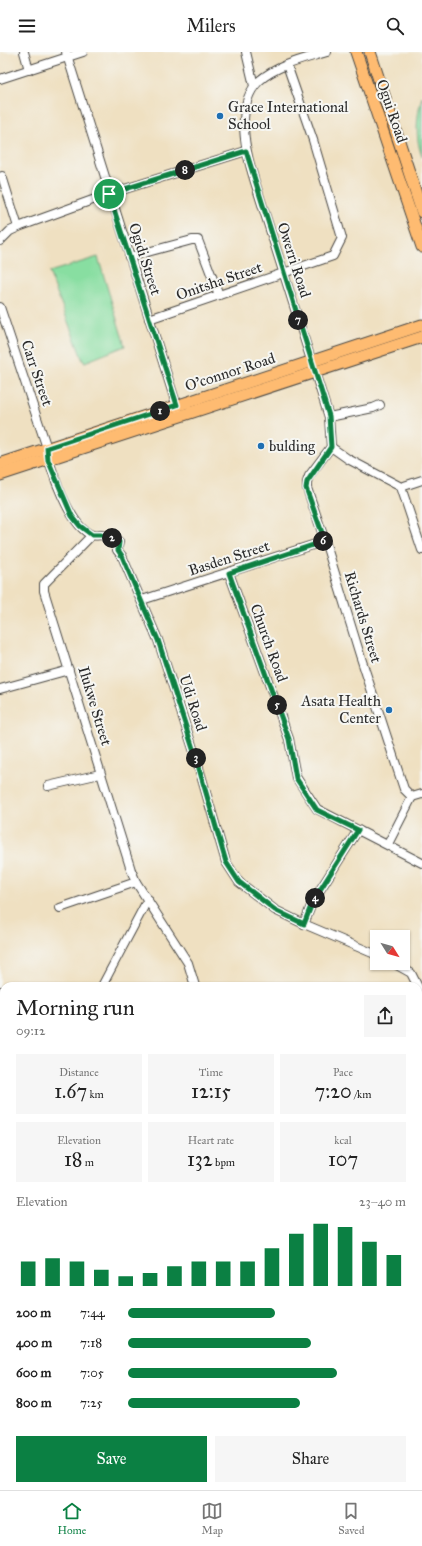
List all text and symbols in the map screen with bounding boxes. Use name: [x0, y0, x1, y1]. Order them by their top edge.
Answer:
icon: menu: [16, 15, 38, 37]
text: Milers: [186, 15, 236, 37]
icon: search: [384, 15, 406, 37]
street label: Ogui Road: [373, 77, 411, 146]
place label: Grace International School: [228, 98, 349, 133]
marker: Grace International School: [215, 111, 225, 121]
pin: 8: [175, 160, 195, 180]
text: 8: [182, 163, 188, 176]
pin: [92, 177, 126, 211]
icon: arrive: [98, 183, 120, 205]
street label: Owerri Road: [273, 220, 315, 300]
street label: Ogidi Street: [125, 221, 165, 298]
street label: Onitsha Street: [174, 258, 265, 304]
pin: 7: [288, 310, 308, 330]
text: 7: [295, 313, 301, 326]
street label: Carr Street: [17, 338, 57, 409]
street label: O'connor Road: [183, 349, 278, 395]
pin: 1: [150, 401, 170, 421]
text: 1: [158, 404, 162, 417]
place label: bulding: [269, 437, 316, 455]
marker: bulding: [256, 441, 266, 451]
pin: 2: [102, 528, 122, 548]
text: 2: [109, 531, 115, 544]
pin: 6: [313, 531, 333, 551]
text: 6: [320, 534, 326, 547]
street label: Basden Street: [186, 536, 272, 580]
street label: Richards Street: [341, 569, 386, 666]
street label: Church Road: [247, 601, 292, 685]
street label: Ilukwe Street: [74, 664, 116, 748]
street label: Udi Road: [175, 672, 211, 734]
place label: Asata Health Center: [300, 692, 382, 727]
pin: 5: [267, 695, 287, 715]
text: 5: [274, 698, 280, 711]
marker: Asata Health Center: [384, 705, 394, 715]
pin: 3: [186, 748, 206, 768]
text: 3: [194, 751, 198, 764]
pin: 4: [305, 888, 325, 908]
text: 4: [312, 891, 318, 904]
north arrow: [370, 930, 410, 970]
map controls: [370, 930, 410, 970]
text: Morning run: [16, 994, 135, 1021]
button: share: [364, 995, 406, 1037]
text: 09:12: [16, 1023, 45, 1039]
text: Distance: [59, 1066, 99, 1079]
text: Time: [199, 1066, 223, 1079]
text: Pace: [333, 1066, 353, 1079]
text: 1.67: [54, 1079, 87, 1103]
text: 12:15: [191, 1079, 231, 1103]
text: 7:20: [315, 1079, 352, 1103]
text: km: [87, 1088, 104, 1101]
text: /km: [352, 1088, 371, 1101]
text: Elevation: [57, 1134, 101, 1147]
text: Heart rate: [188, 1134, 234, 1147]
text: kcal: [334, 1134, 352, 1147]
text: 18: [64, 1147, 82, 1171]
text: 132: [187, 1147, 213, 1171]
text: 107: [328, 1147, 358, 1171]
text: m: [82, 1156, 94, 1169]
text: bpm: [213, 1156, 235, 1169]
text: Elevation: [16, 1194, 68, 1210]
text: 23–40 m: [359, 1194, 406, 1210]
text: 200 m: [16, 1305, 51, 1321]
text: 7:44: [80, 1305, 105, 1321]
text: 400 m: [16, 1335, 52, 1351]
text: 7:18: [80, 1335, 102, 1351]
text: 600 m: [16, 1365, 52, 1381]
text: 7:05: [80, 1365, 104, 1381]
text: 800 m: [16, 1395, 52, 1411]
text: 7:25: [80, 1395, 103, 1411]
button: Save: [16, 1436, 207, 1482]
button: Share: [215, 1436, 406, 1482]
tab: Home: [58, 1500, 86, 1537]
tab: Map: [201, 1500, 223, 1537]
tab: Saved: [338, 1500, 364, 1537]

